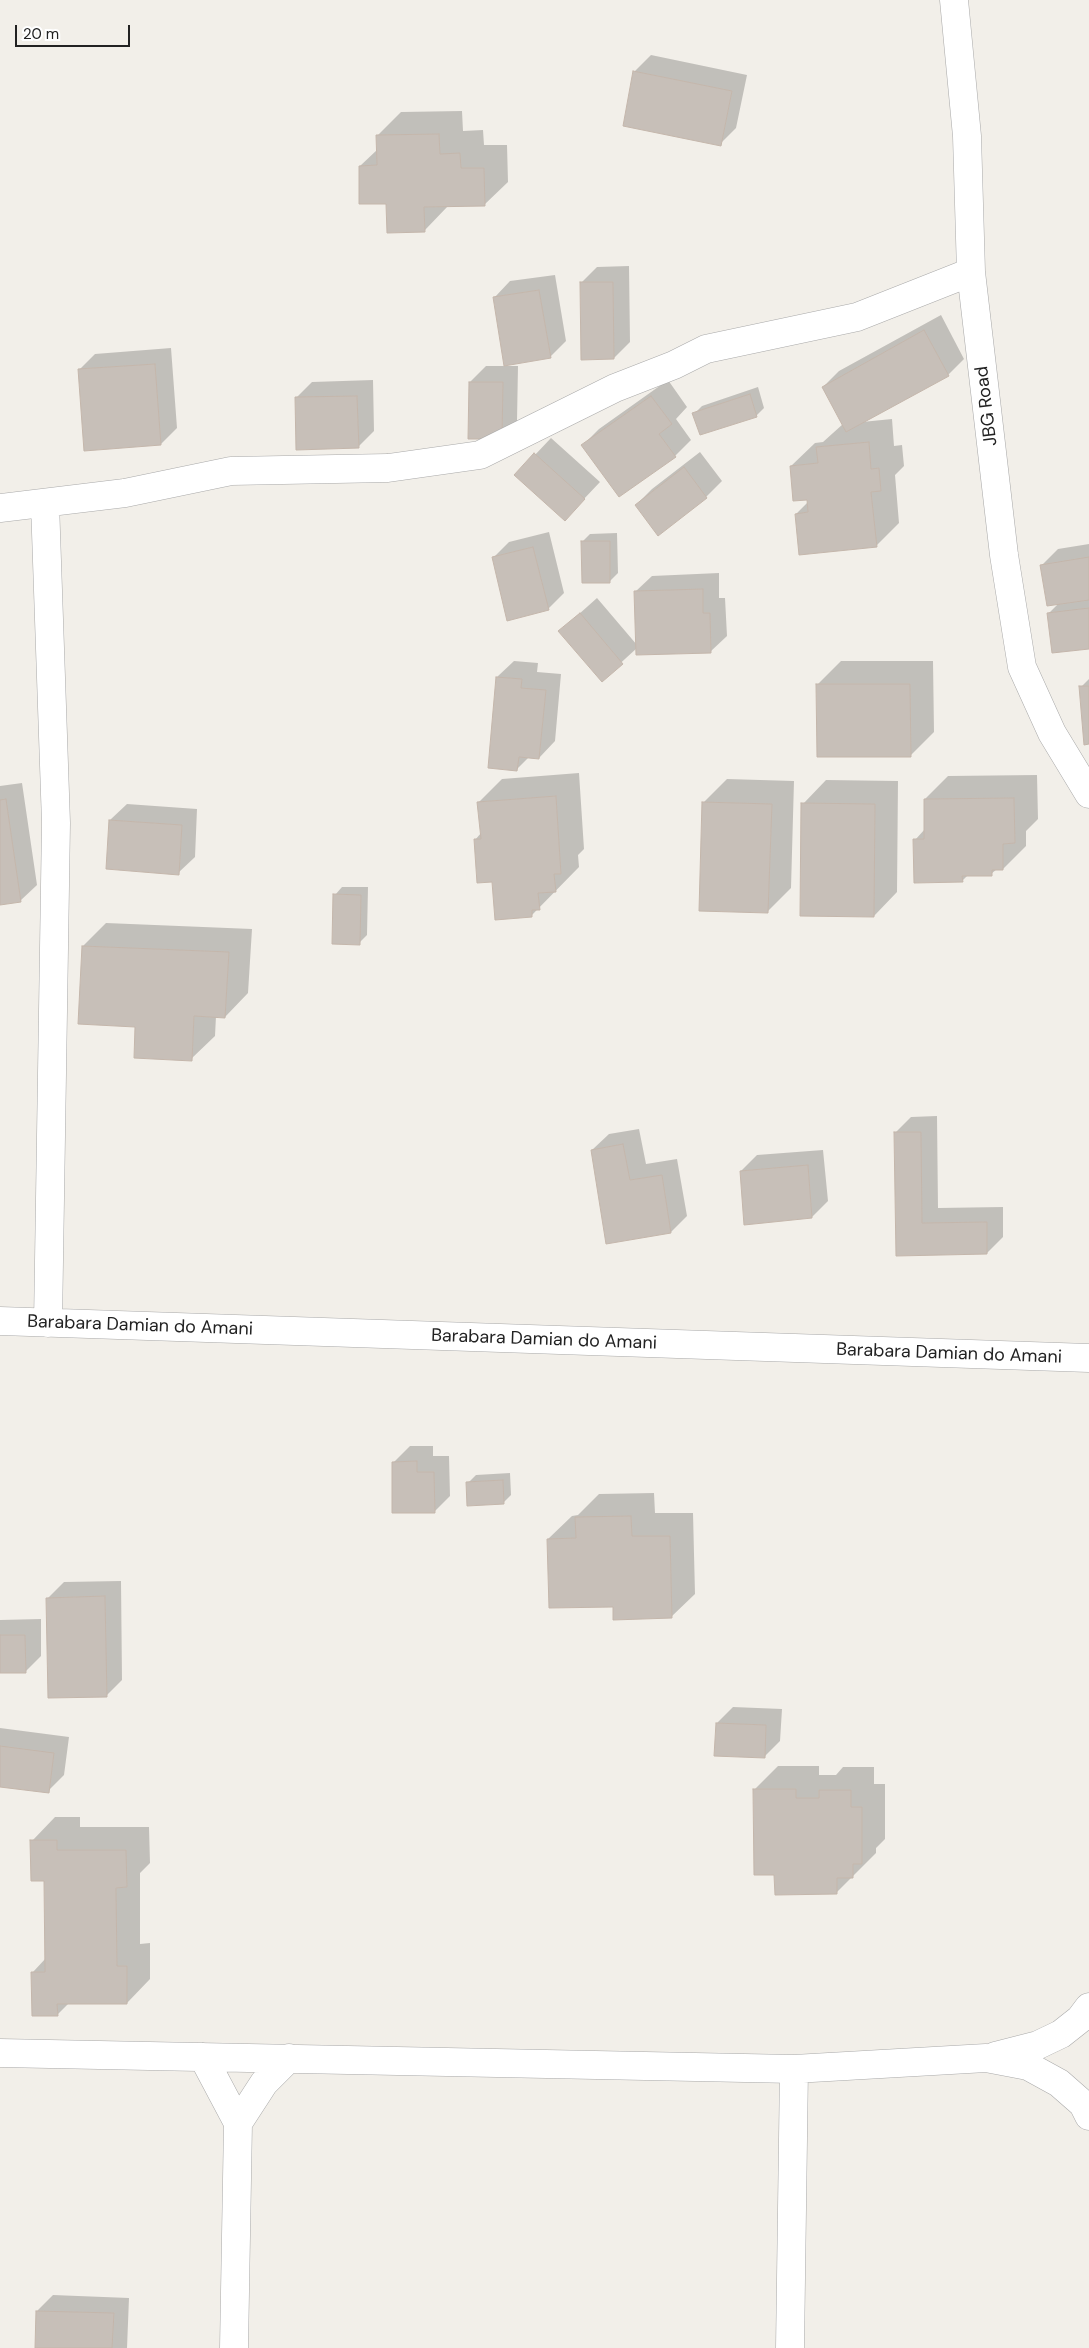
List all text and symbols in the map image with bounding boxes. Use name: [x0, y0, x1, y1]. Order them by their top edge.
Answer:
scale bar: [18, 15, 132, 47]
text: 20 m: [23, 24, 59, 44]
street label: JBG Road: [971, 365, 1003, 447]
street label: Barabara Damian do Amani: [27, 1311, 253, 1341]
street label: Barabara Damian do Amani: [431, 1325, 657, 1355]
street label: Barabara Damian do Amani: [836, 1339, 1062, 1369]

